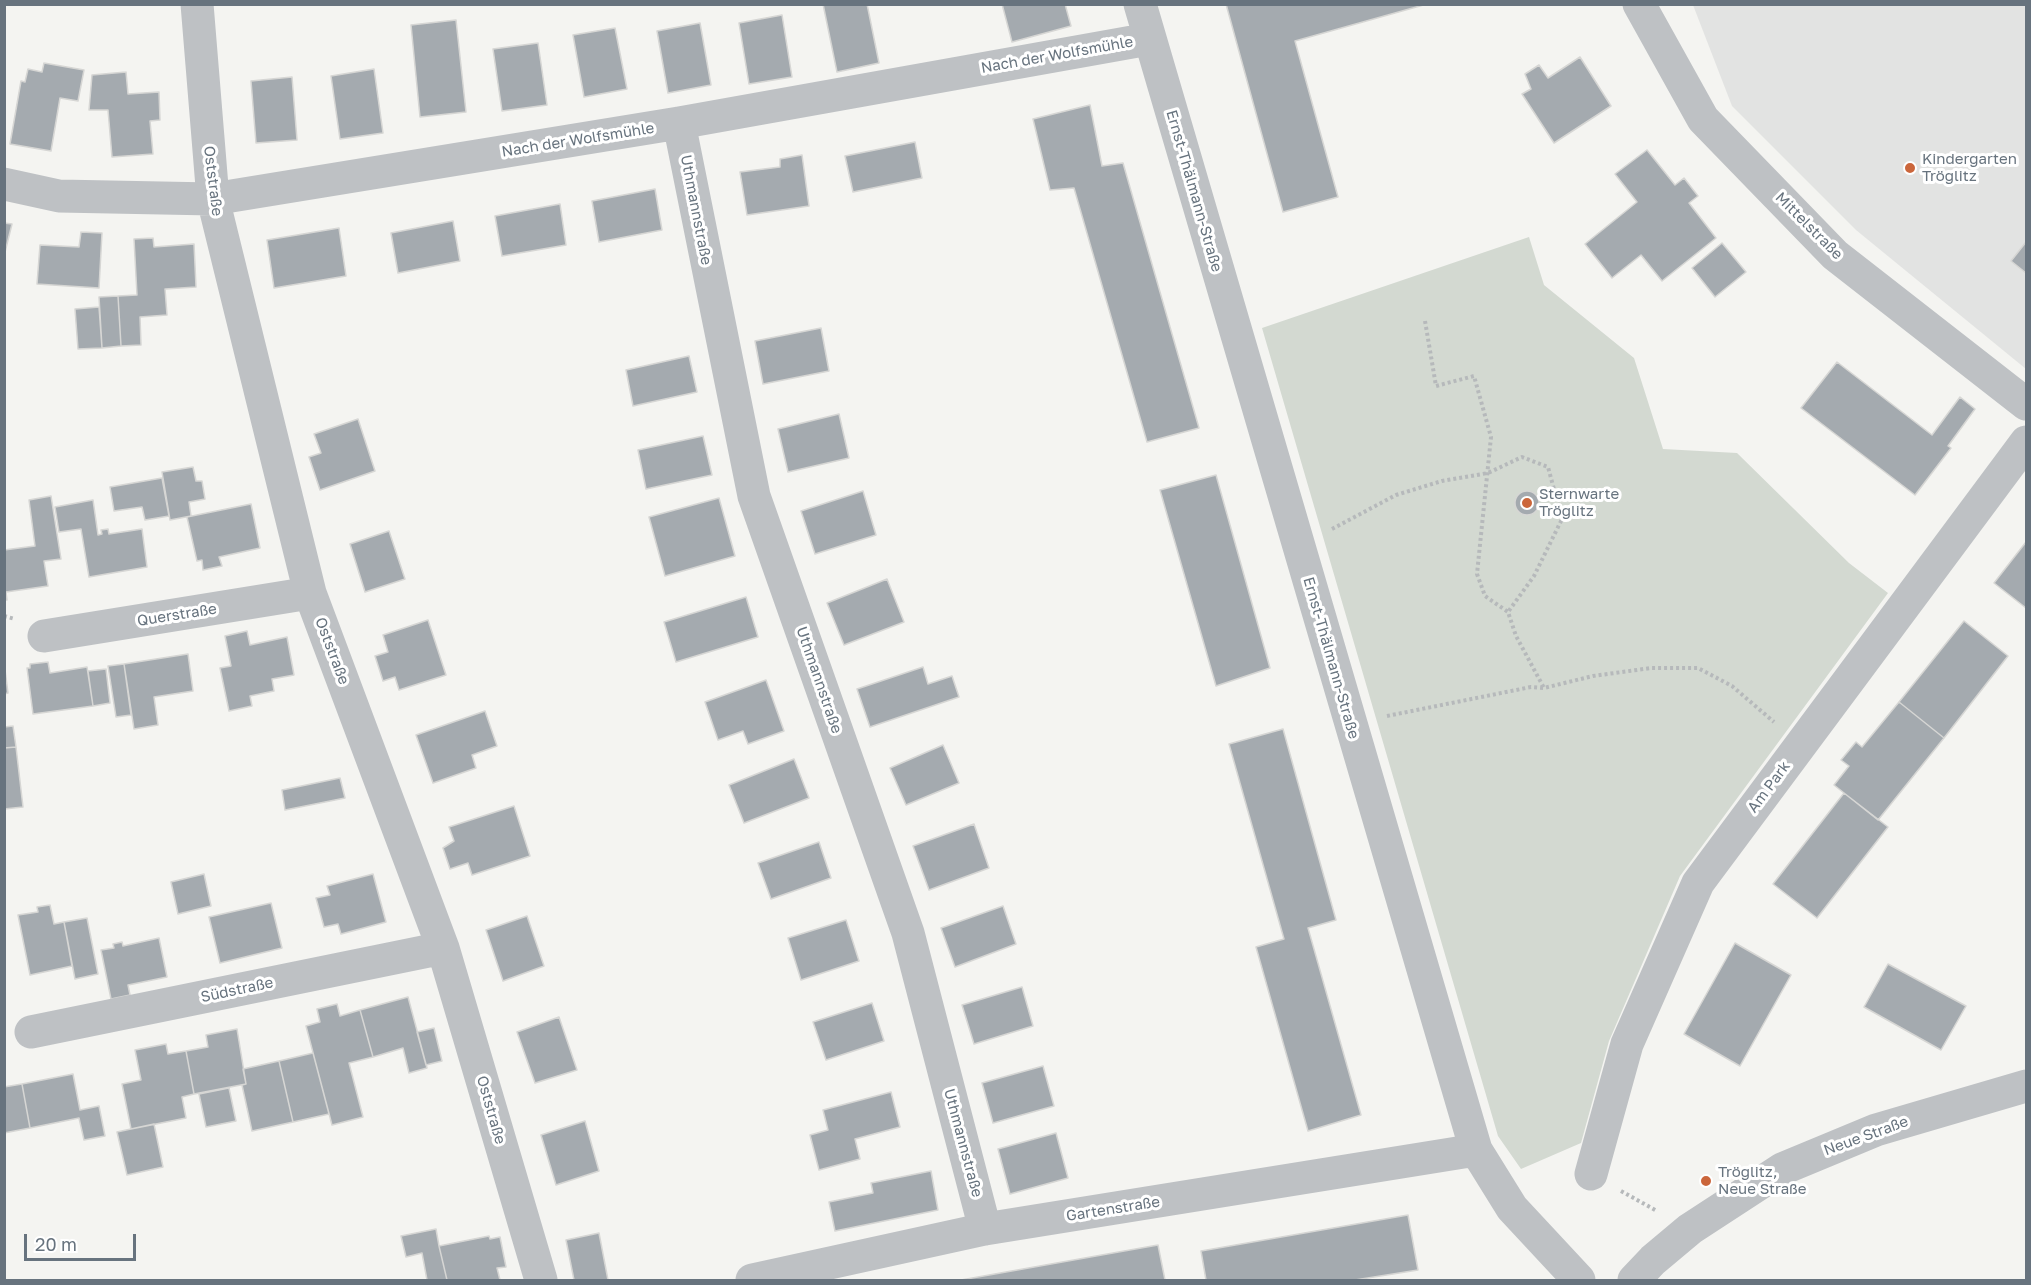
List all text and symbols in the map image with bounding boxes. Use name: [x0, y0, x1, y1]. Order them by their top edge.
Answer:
street label: Nach der Wolfsmühle: [980, 33, 1134, 77]
street label: Ernst-Thälmann-Straße: [1162, 108, 1226, 274]
street label: Nach der Wolfsmühle: [500, 119, 656, 161]
street label: Oststraße: [200, 145, 226, 217]
place label: Kindergarten Tröglitz: [1922, 150, 2017, 185]
street label: Uthmannstraße: [676, 153, 716, 267]
marker: Kindergarten Tröglitz: [1903, 161, 1917, 175]
street label: Mittelstraße: [1772, 189, 1846, 263]
place label: Sternwarte Tröglitz: [1539, 485, 1619, 520]
marker: Sternwarte Tröglitz: [1520, 496, 1534, 510]
street label: Ernst-Thälmann-Straße: [1299, 575, 1363, 741]
street label: Querstraße: [136, 600, 218, 630]
street label: Oststraße: [311, 615, 353, 687]
street label: Uthmannstraße: [792, 624, 846, 736]
street label: Am Park: [1744, 758, 1794, 816]
street label: Südstraße: [199, 974, 275, 1006]
street label: Oststraße: [473, 1074, 509, 1146]
street label: Uthmannstraße: [940, 1087, 986, 1199]
street label: Neue Straße: [1821, 1112, 1911, 1160]
place label: Tröglitz, Neue Straße: [1718, 1163, 1806, 1198]
marker: Tröglitz, Neue Straße: [1699, 1174, 1713, 1188]
street label: Gartenstraße: [1065, 1193, 1161, 1225]
scale bar: [27, 1222, 140, 1260]
text: 20 m: [35, 1233, 77, 1255]

